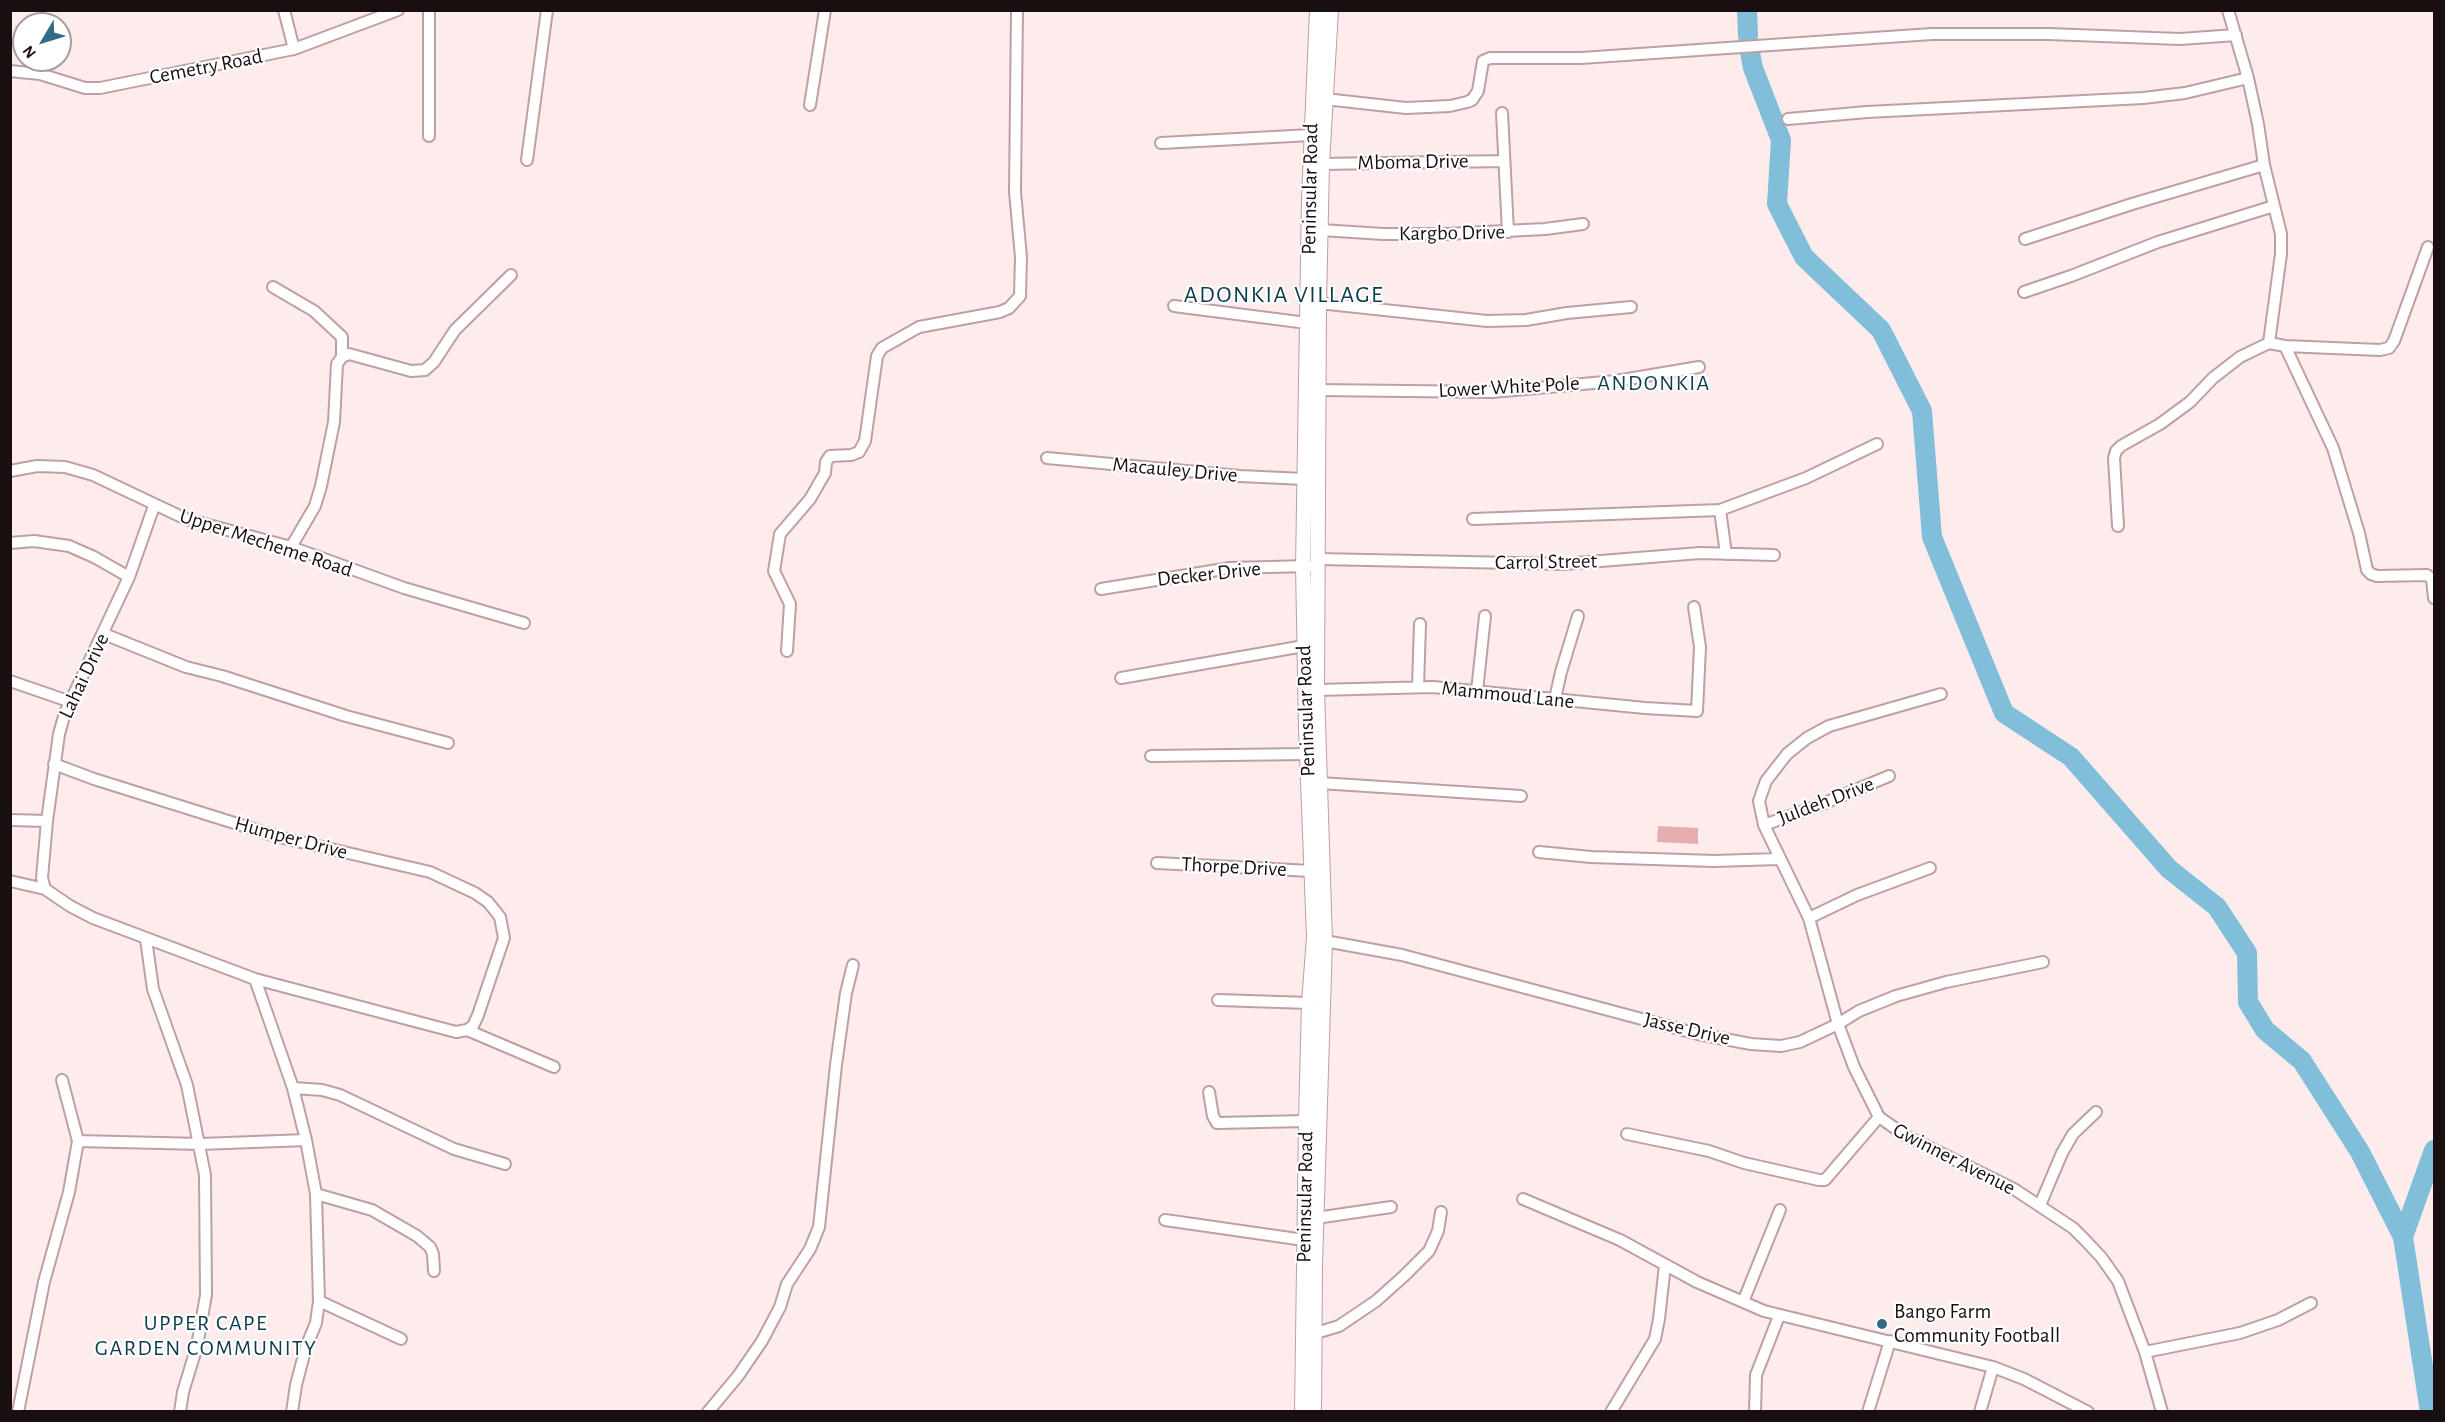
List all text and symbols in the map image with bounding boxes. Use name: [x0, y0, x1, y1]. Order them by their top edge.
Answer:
north arrow: [12, 12, 72, 72]
text: N: [20, 43, 39, 61]
street label: Cemetry Road: [147, 44, 265, 90]
street label: Peninsular Road: [1296, 123, 1324, 255]
street label: Mboma Drive: [1357, 148, 1469, 176]
street label: Kargbo Drive: [1399, 219, 1505, 247]
district label: ADONKIA VILLAGE: [1184, 281, 1384, 309]
district label: ANDONKIA: [1597, 370, 1711, 396]
street label: Lower White Pole: [1438, 371, 1580, 403]
street label: Macauley Drive: [1111, 452, 1239, 488]
street label: Upper Mecheme Road: [176, 503, 356, 583]
street label: Carrol Street: [1495, 549, 1597, 575]
street label: Decker Drive: [1156, 556, 1262, 592]
street label: Lahai Drive: [53, 629, 115, 723]
street label: Peninsular Road: [1291, 645, 1321, 777]
street label: Mammoud Lane: [1440, 676, 1576, 714]
street label: Juldeh Drive: [1774, 771, 1878, 831]
street label: Humper Drive: [232, 811, 350, 865]
street label: Thorpe Drive: [1181, 852, 1287, 882]
street label: Jasse Drive: [1641, 1007, 1733, 1051]
street label: Gwinner Avenue: [1889, 1117, 2019, 1201]
street label: Peninsular Road: [1291, 1131, 1319, 1263]
place label: Bango Farm Community Football: [1894, 1299, 2060, 1349]
district label: UPPER CAPE GARDEN COMMUNITY: [95, 1310, 317, 1362]
marker: Bango Farm Community Football: [1875, 1317, 1889, 1331]

